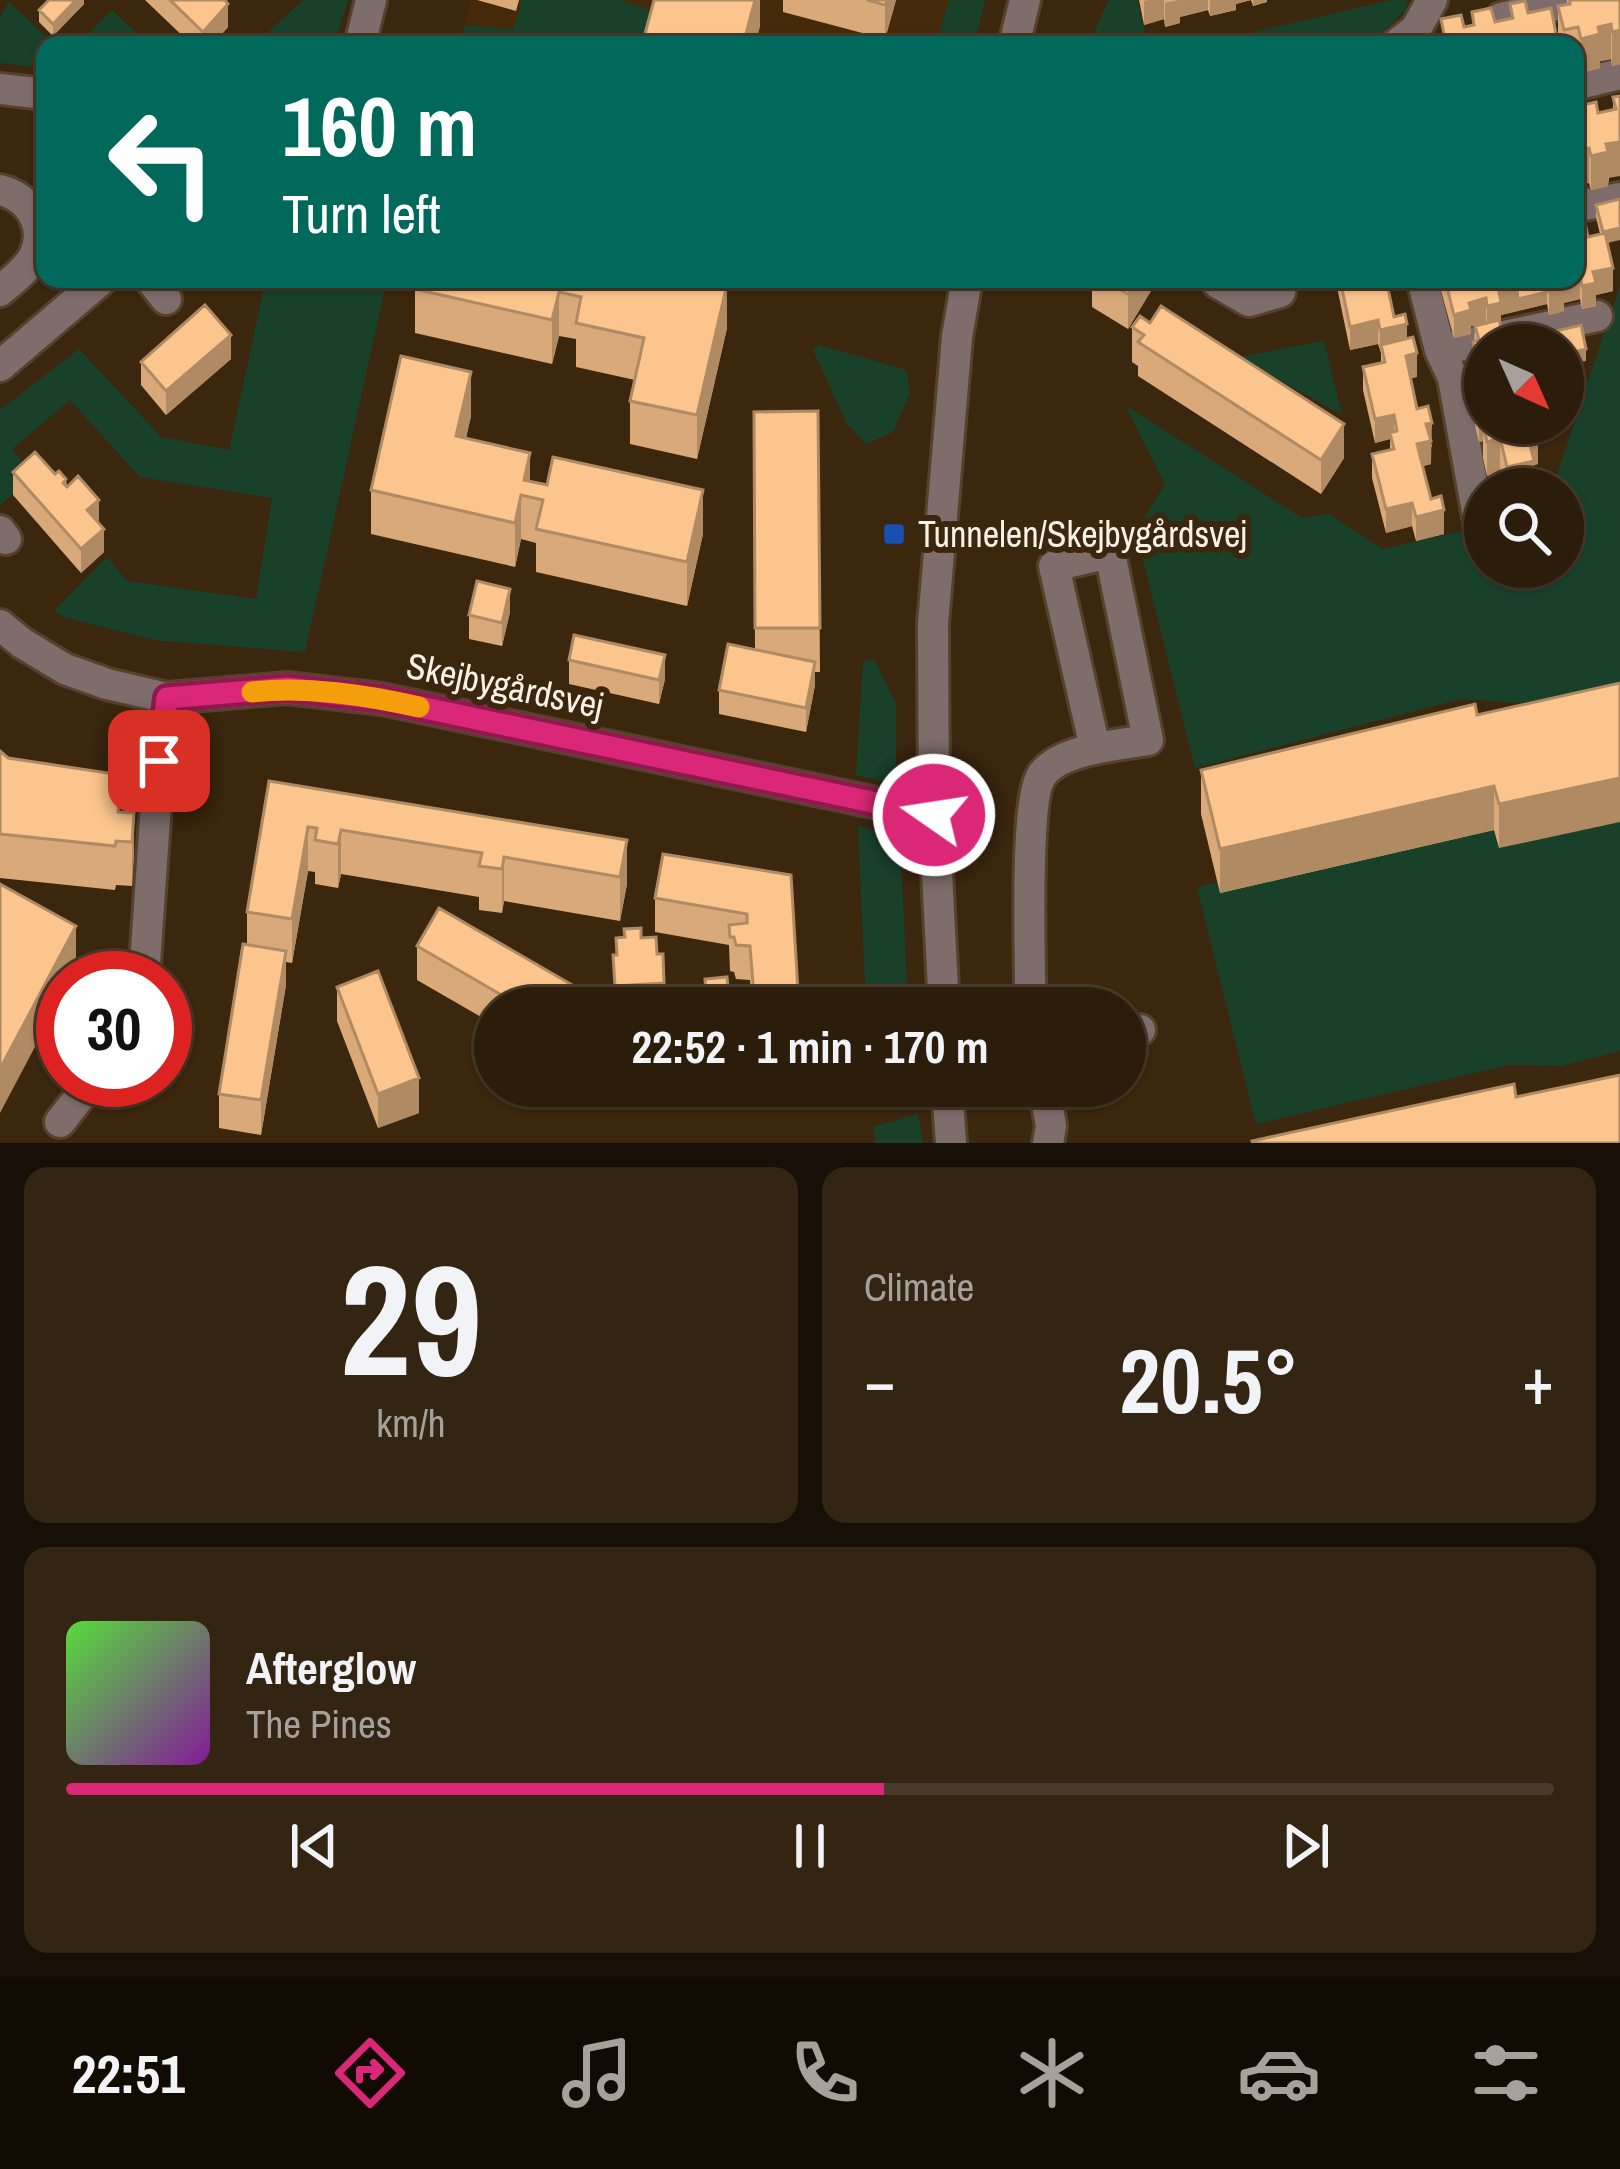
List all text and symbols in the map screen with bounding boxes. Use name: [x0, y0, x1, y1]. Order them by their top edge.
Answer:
text: 160 m: [282, 69, 477, 182]
icon: left: [84, 84, 240, 240]
text: Turn left: [282, 177, 441, 250]
north arrow: [1464, 324, 1584, 444]
map controls: [1464, 324, 1584, 588]
button: search: [1464, 468, 1584, 588]
place label: Tunnelen/Skejbygårdsvej: [918, 510, 1247, 558]
marker: Tunnelen/Skejbygårdsvej: [881, 521, 907, 547]
street label: Skejbygårdsvej: [402, 641, 608, 729]
pin: [108, 710, 210, 812]
icon: arrive: [126, 728, 192, 794]
position arrow: [871, 752, 997, 878]
speed limit sign: 30: [36, 951, 192, 1107]
text: 22:52 · 1 min · 170 m: [632, 1016, 988, 1077]
text: 29: [340, 1214, 482, 1424]
text: Climate: [864, 1261, 974, 1313]
text: 20.5°: [1119, 1320, 1299, 1441]
text: −: [864, 1336, 896, 1425]
text: +: [1522, 1336, 1554, 1425]
text: km/h: [376, 1397, 446, 1449]
text: Afterglow: [246, 1637, 416, 1698]
text: The Pines: [246, 1698, 392, 1750]
icon: previous: [281, 1813, 347, 1879]
icon: pause: [777, 1813, 843, 1879]
icon: next: [1273, 1813, 1339, 1879]
icon: directions: [328, 2031, 412, 2115]
icon: music: [555, 2031, 639, 2115]
icon: phone: [783, 2031, 867, 2115]
icon: climate: [1010, 2031, 1094, 2115]
icon: car: [1237, 2031, 1321, 2115]
icon: filters: [1464, 2031, 1548, 2115]
text: 22:51: [72, 2037, 185, 2110]

